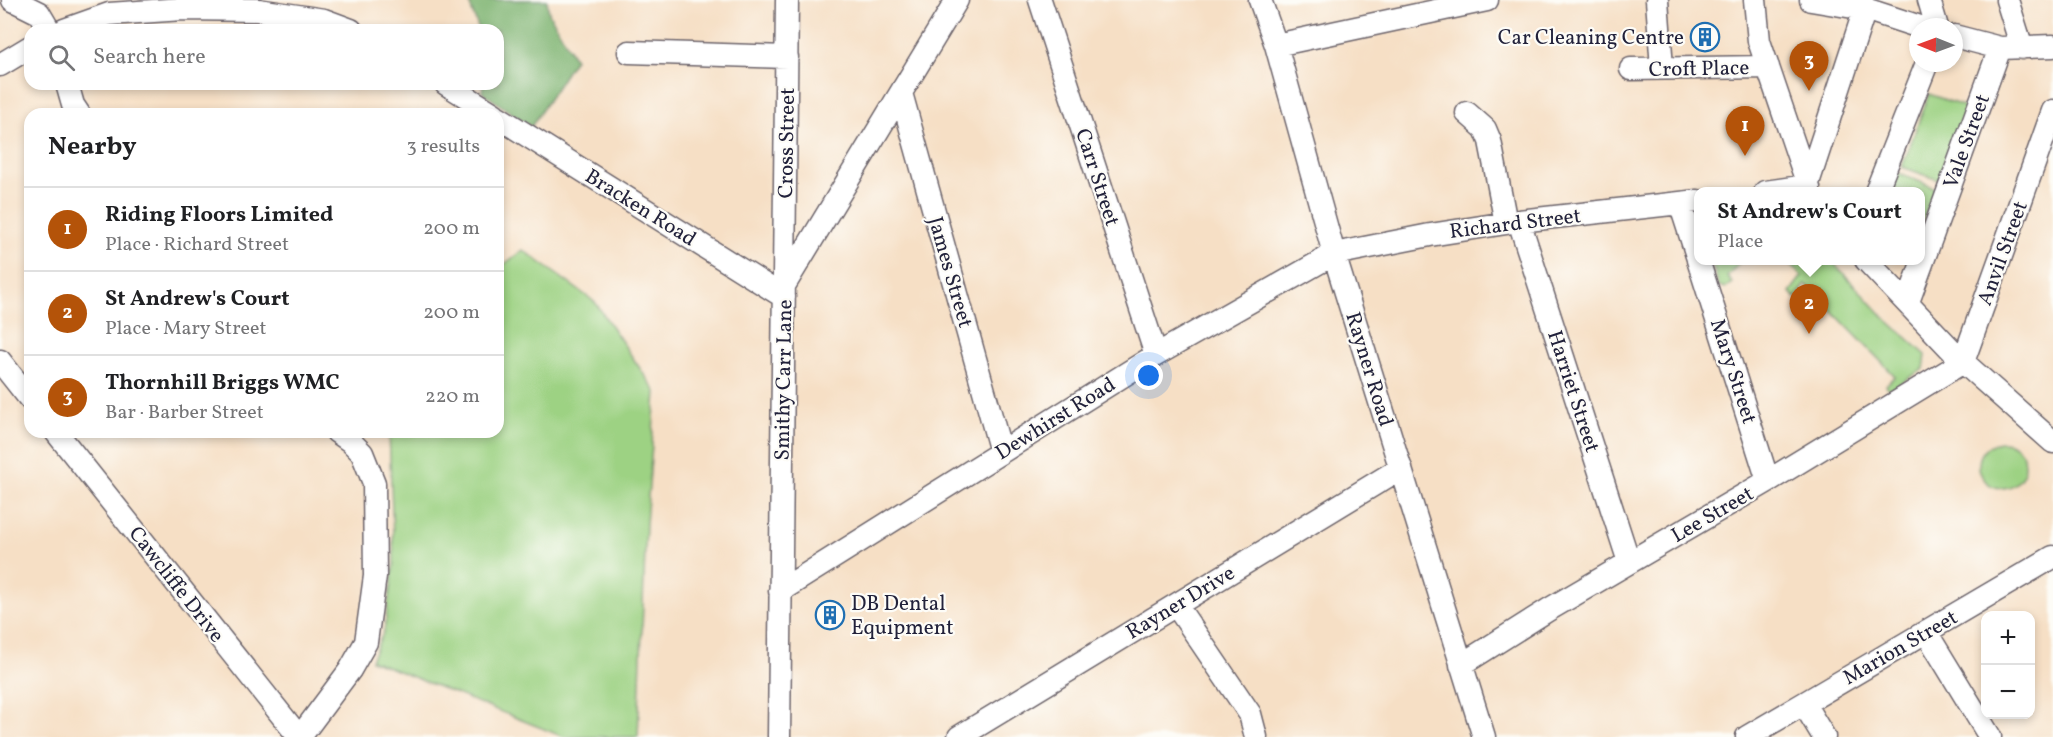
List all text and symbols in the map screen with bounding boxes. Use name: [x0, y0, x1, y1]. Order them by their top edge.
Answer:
north arrow: [1909, 18, 1963, 72]
building icon: Car Cleaning Centre: [1689, 21, 1721, 53]
search box: [24, 24, 504, 90]
place label: Car Cleaning Centre: [1498, 24, 1684, 53]
icon: search: [45, 41, 78, 74]
text: Search here: [93, 42, 206, 73]
pin: 3: [1790, 42, 1828, 91]
street label: Croft Place: [1648, 54, 1750, 85]
street label: Cross Street: [772, 87, 803, 199]
street label: Vale Street: [1937, 90, 1998, 193]
pin: 1: [1726, 106, 1764, 156]
street label: Carr Street: [1067, 125, 1126, 230]
text: Nearby: [48, 129, 137, 165]
text: 3 results: [406, 133, 480, 161]
street label: Bracken Road: [579, 162, 702, 254]
popup: [1694, 187, 1925, 265]
text: St Andrew's Court: [1717, 197, 1902, 228]
street label: Anvil Street: [1971, 197, 2036, 310]
text: Riding Floors Limited: [105, 200, 333, 231]
street label: Richard Street: [1448, 202, 1583, 247]
street label: James Street: [920, 214, 979, 331]
text: 1: [63, 215, 72, 243]
text: 200 m: [423, 215, 480, 243]
text: Place: [1717, 228, 1763, 256]
text: Place · Richard Street: [105, 231, 289, 259]
text: St Andrew's Court: [105, 284, 290, 315]
pin: 2: [1790, 284, 1828, 334]
text: 2: [62, 299, 73, 327]
text: 200 m: [423, 299, 480, 327]
street label: Smithy Carr Lane: [769, 299, 800, 461]
street label: Rayner Road: [1337, 309, 1400, 430]
text: Place · Mary Street: [105, 315, 267, 343]
street label: Mary Street: [1702, 315, 1763, 428]
street label: Harriet Street: [1539, 327, 1606, 456]
your location: [1134, 361, 1163, 390]
text: Thornhill Briggs WMC: [105, 368, 340, 399]
street label: Dewhirst Road: [990, 371, 1122, 468]
text: 3: [62, 383, 73, 411]
text: 220 m: [425, 383, 480, 411]
text: Bar · Barber Street: [105, 399, 264, 427]
street label: Lee Street: [1666, 480, 1759, 551]
street label: Cawcliffe Drive: [121, 521, 231, 649]
street label: Rayner Drive: [1121, 559, 1241, 647]
place label: DB Dental Equipment: [851, 590, 954, 643]
building icon: DB Dental Equipment: [814, 599, 846, 631]
street label: Marion Street: [1838, 604, 1963, 693]
map controls: [1981, 611, 2035, 719]
button: +: [1981, 611, 2035, 665]
button: −: [1981, 665, 2035, 719]

